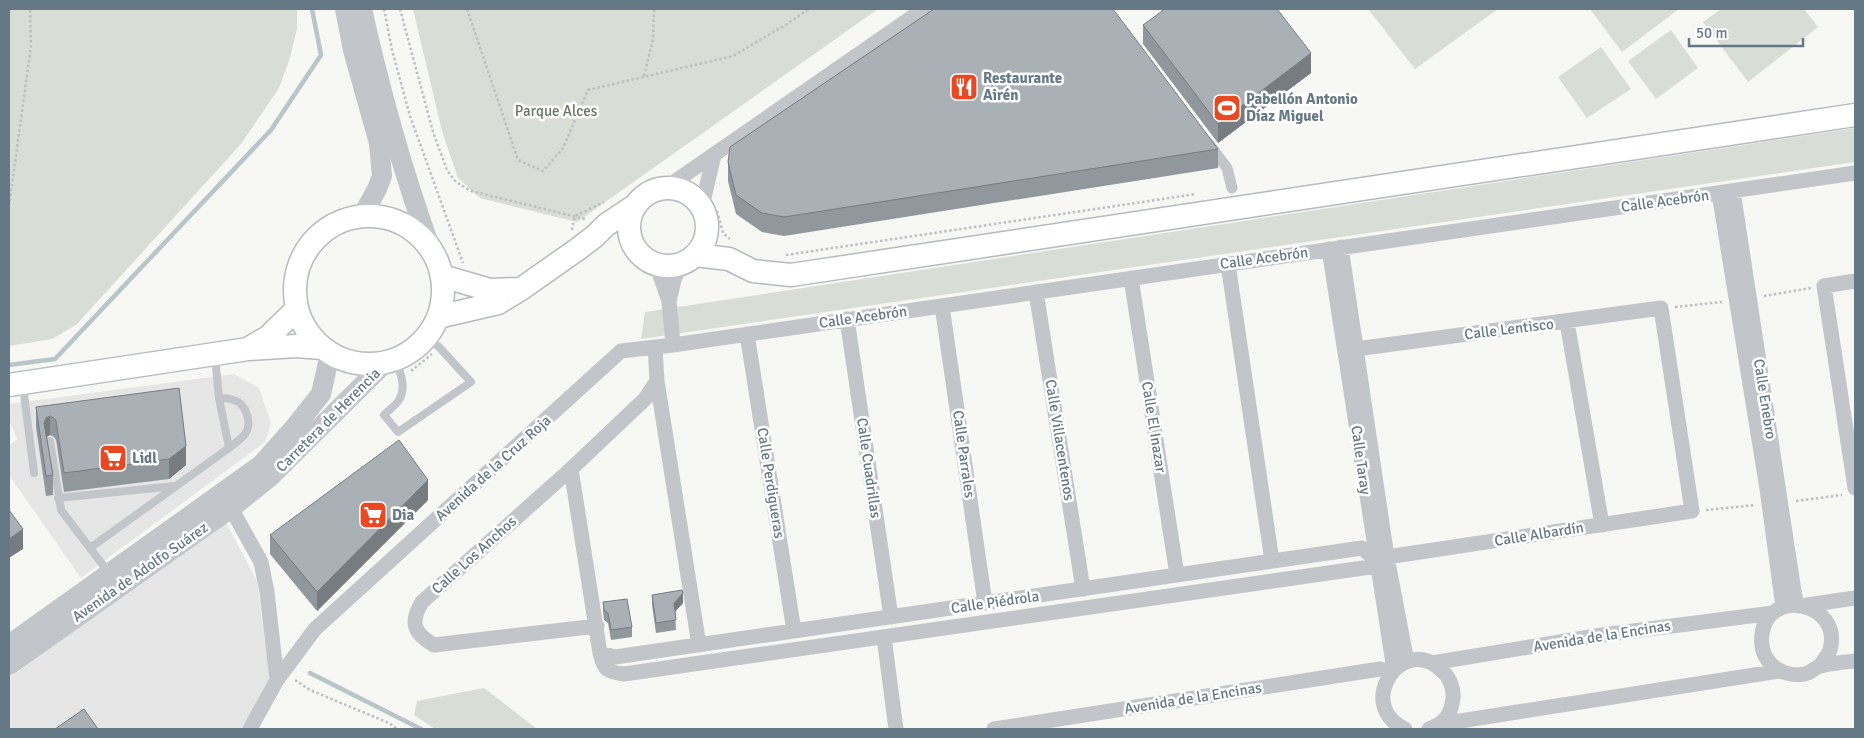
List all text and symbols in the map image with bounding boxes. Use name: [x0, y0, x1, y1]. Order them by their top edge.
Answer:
scale bar: [1689, 15, 1803, 47]
text: 50 m: [1696, 24, 1727, 42]
place label: Restaurante Airén: [983, 69, 1062, 104]
restaurant icon: Restaurante Airén: [949, 72, 979, 102]
place label: Pabellón Antonio Díaz Miguel: [1246, 90, 1358, 125]
sports icon: Pabellón Antonio Díaz Miguel: [1212, 93, 1242, 123]
park label: Parque Alces: [515, 102, 598, 120]
street label: Calle Acebrón: [1620, 186, 1710, 216]
street label: Calle Acebrón: [1219, 243, 1309, 273]
street label: Calle Acebrón: [818, 302, 908, 332]
street label: Calle Lentisco: [1463, 315, 1555, 343]
street label: Calle Enebro: [1750, 358, 1780, 441]
street label: Carretera de Herencia: [272, 364, 384, 476]
street label: Calle Villacentenos: [1042, 378, 1079, 502]
street label: Calle El Inazar: [1138, 380, 1170, 474]
street label: Calle Parrales: [949, 409, 979, 500]
street label: Avenida de la Cruz Roja: [431, 411, 555, 525]
street label: Calle Cuadrillas: [853, 417, 885, 520]
street label: Calle Taray: [1347, 424, 1375, 496]
street label: Calle Perdigueras: [753, 426, 789, 540]
supermarket icon: Lidl: [98, 443, 128, 473]
place label: Lidl: [132, 449, 157, 467]
supermarket icon: Dia: [358, 500, 388, 530]
place label: Dia: [392, 506, 414, 524]
street label: Calle Los Anchos: [428, 512, 520, 598]
street label: Avenida de Adolfo Suárez: [69, 518, 212, 626]
street label: Calle Albardín: [1493, 518, 1585, 550]
street label: Calle Piédrola: [950, 587, 1040, 617]
street label: Avenida de la Encinas: [1532, 616, 1672, 656]
street label: Avenida de la Encinas: [1123, 678, 1263, 718]

